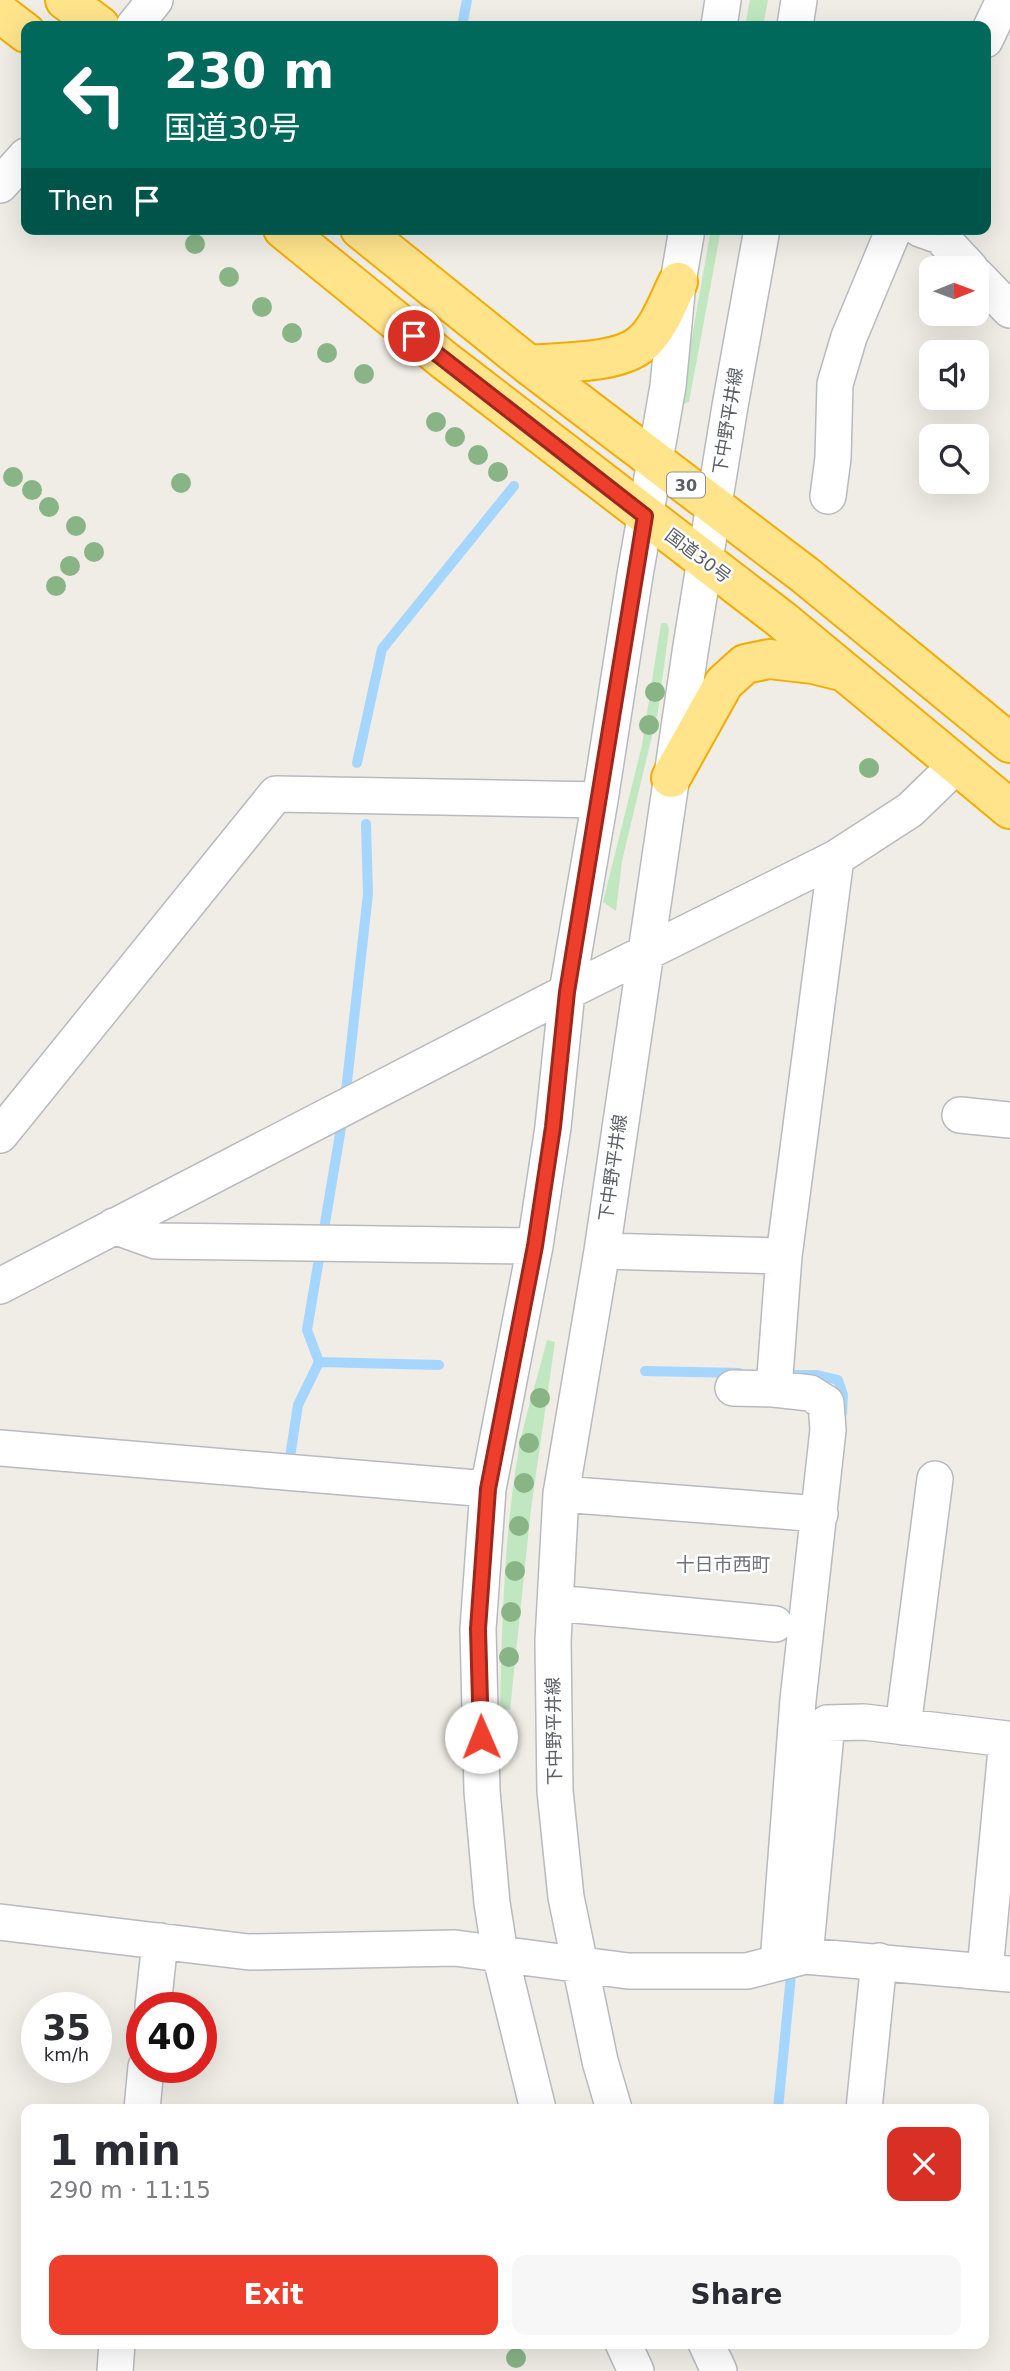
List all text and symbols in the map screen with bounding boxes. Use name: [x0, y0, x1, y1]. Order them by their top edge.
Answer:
text: 230 m: [164, 43, 334, 100]
icon: left: [49, 49, 140, 140]
text: 国道30号: [164, 109, 301, 147]
icon: arrive: [128, 182, 166, 220]
text: Then: [49, 186, 114, 216]
north arrow: [919, 256, 989, 326]
map controls: [919, 256, 989, 494]
pin: [384, 306, 444, 366]
icon: arrive: [395, 317, 433, 355]
button: sound: [919, 340, 989, 410]
street label: 下中野平井線: [709, 366, 746, 476]
button: search: [919, 424, 989, 494]
road number: 30: [667, 472, 705, 498]
street label: 国道30号: [661, 524, 735, 587]
street label: 下中野平井線: [595, 1113, 630, 1223]
district label: 十日市西町: [675, 1553, 771, 1575]
street label: 下中野平井線: [542, 1677, 565, 1785]
position arrow: [444, 1700, 518, 1774]
speed limit sign: 40: [126, 1992, 217, 2083]
text: 35: [42, 2008, 91, 2048]
text: km/h: [44, 2044, 89, 2065]
text: 1 min: [49, 2126, 181, 2175]
button: close: [887, 2127, 961, 2201]
text: 290 m · 11:15: [49, 2177, 211, 2203]
button: Exit: [49, 2255, 498, 2335]
button: Share: [512, 2255, 961, 2335]

